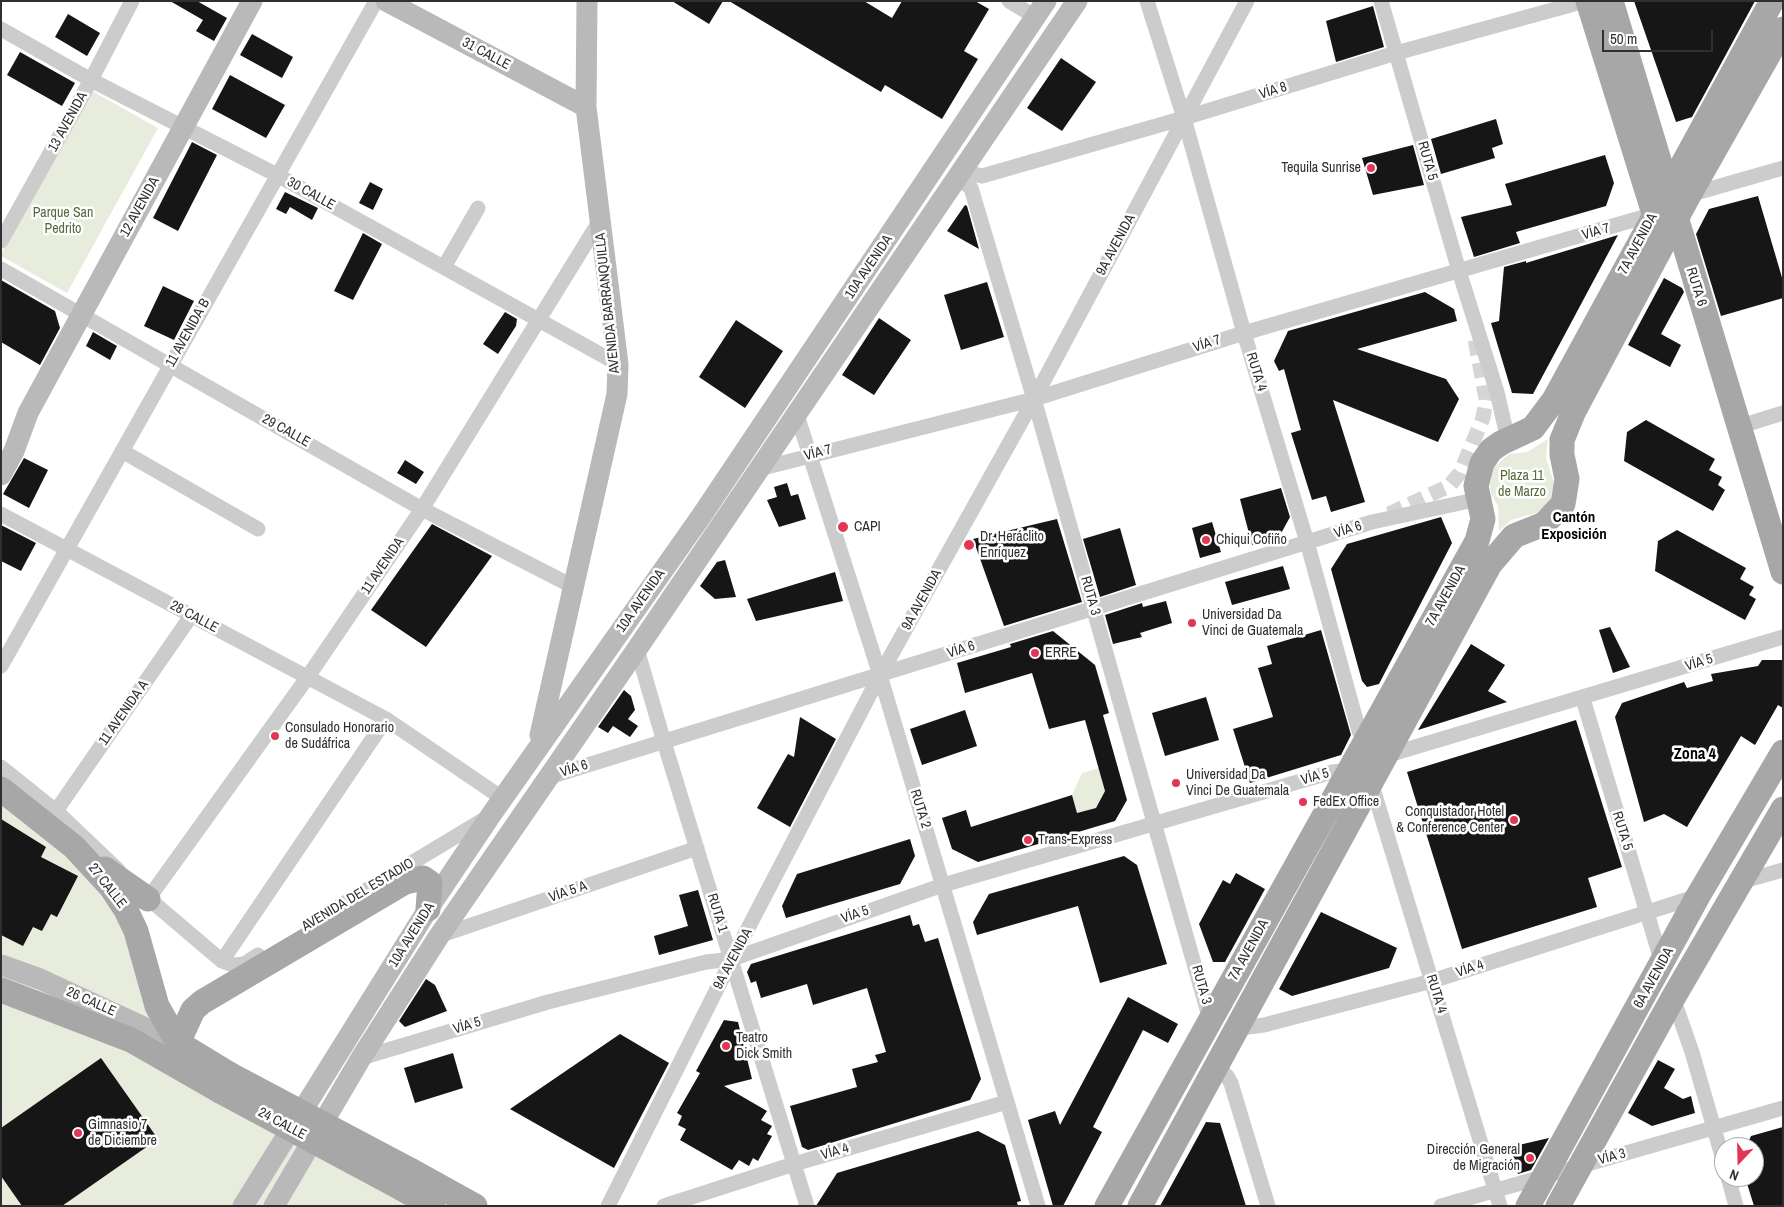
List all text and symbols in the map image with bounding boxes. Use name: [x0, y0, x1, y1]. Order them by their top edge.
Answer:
scale bar: [1604, 20, 1715, 52]
text: 50 m: [1610, 28, 1637, 49]
street label: 31 CALLE: [459, 34, 513, 74]
street label: VÍA 8: [1257, 79, 1289, 103]
street label: 13 AVENIDA: [45, 89, 91, 155]
street label: RUTA 5: [1413, 139, 1441, 183]
place label: Tequila Sunrise: [1281, 160, 1361, 176]
marker: Tequila Sunrise: [1365, 162, 1377, 174]
street label: 12 AVENIDA: [117, 174, 163, 240]
street label: 30 CALLE: [284, 174, 338, 214]
park label: Parque San Pedrito: [33, 205, 93, 238]
street label: 7A AVENIDA: [1615, 211, 1661, 277]
street label: 9A AVENIDA: [1093, 212, 1139, 278]
street label: VÍA 7: [1580, 220, 1612, 244]
street label: AVENIDA BARRANQUILLA: [592, 232, 624, 374]
street label: 10A AVENIDA: [842, 232, 896, 302]
street label: RUTA 6: [1682, 265, 1710, 309]
street label: 11 AVENIDA B: [162, 296, 214, 370]
street label: VÍA 7: [1191, 332, 1223, 356]
street label: RUTA 4: [1242, 350, 1270, 394]
street label: 29 CALLE: [259, 411, 313, 451]
street label: VÍA 7: [802, 441, 834, 465]
park label: Plaza 11 de Marzo: [1498, 468, 1546, 501]
district label: Cantón Exposición: [1541, 509, 1607, 544]
street label: VÍA 6: [1332, 518, 1364, 542]
place label: CAPI: [854, 519, 881, 535]
marker: CAPI: [836, 520, 850, 534]
place label: Dr. Heráclito Enríquez: [980, 529, 1044, 562]
place label: Chiqui Cofiño: [1216, 532, 1287, 548]
street label: 11 AVENIDA: [358, 534, 408, 598]
marker: Chiqui Cofiño: [1200, 534, 1212, 546]
marker: Dr. Heráclito Enríquez: [962, 538, 976, 552]
street label: 7A AVENIDA: [1422, 563, 1470, 629]
street label: 10A AVENIDA: [613, 566, 669, 636]
street label: 9A AVENIDA: [898, 567, 946, 633]
street label: RUTA 3: [1076, 574, 1104, 618]
street label: 28 CALLE: [167, 597, 221, 637]
place label: Universidad Da Vinci de Guatemala: [1202, 607, 1303, 640]
marker: Universidad Da Vinci de Guatemala: [1186, 617, 1198, 629]
street label: VÍA 6: [945, 638, 977, 662]
place label: ERRE: [1045, 645, 1077, 661]
marker: ERRE: [1029, 647, 1041, 659]
street label: VÍA 5: [1683, 651, 1715, 675]
street label: 11 AVENIDA A: [95, 677, 153, 749]
place label: Consulado Honorario de Sudáfrica: [285, 720, 394, 752]
marker: Consulado Honorario de Sudáfrica: [269, 730, 281, 742]
district label: Zona 4: [1674, 745, 1716, 765]
street label: VÍA 6: [558, 757, 590, 781]
street label: VÍA 5: [1299, 765, 1331, 789]
place label: Universidad Da Vinci De Guatemala: [1186, 767, 1289, 800]
marker: Universidad Da Vinci De Guatemala: [1170, 777, 1182, 789]
street label: RUTA 2: [906, 787, 934, 831]
place label: FedEx Office: [1313, 794, 1379, 810]
marker: FedEx Office: [1297, 796, 1309, 808]
place label: Conquistador Hotel & Conference Center: [1396, 804, 1504, 836]
street label: RUTA 5: [1608, 809, 1636, 853]
marker: Conquistador Hotel & Conference Center: [1508, 814, 1520, 826]
place label: Trans-Express: [1038, 832, 1112, 848]
marker: Trans-Express: [1022, 834, 1034, 846]
street label: AVENIDA DEL ESTADIO: [299, 855, 417, 935]
street label: 27 CALLE: [84, 860, 130, 912]
street label: VÍA 5 A: [547, 878, 589, 906]
street label: RUTA 1: [703, 891, 731, 935]
street label: 10A AVENIDA: [385, 900, 439, 970]
street label: VÍA 5: [839, 902, 871, 928]
street label: 7A AVENIDA: [1225, 917, 1273, 983]
street label: 9A AVENIDA: [710, 926, 756, 992]
street label: 6A AVENIDA: [1630, 945, 1678, 1011]
street label: VÍA 4: [1454, 957, 1486, 981]
street label: RUTA 3: [1187, 963, 1215, 1007]
street label: RUTA 4: [1422, 972, 1450, 1016]
street label: 26 CALLE: [64, 984, 118, 1020]
street label: VÍA 5: [451, 1014, 483, 1038]
place label: Teatro Dick Smith: [736, 1030, 792, 1062]
marker: Teatro Dick Smith: [720, 1040, 732, 1052]
street label: 24 CALLE: [255, 1104, 309, 1144]
place label: Gimnasio 7 de Diciembre: [88, 1117, 157, 1150]
marker: Gimnasio 7 de Diciembre: [72, 1127, 84, 1139]
north arrow: [1714, 1137, 1764, 1187]
street label: VÍA 4: [819, 1140, 851, 1164]
place label: Dirección General de Migración: [1427, 1142, 1520, 1174]
street label: VÍA 3: [1596, 1145, 1628, 1169]
marker: Dirección General de Migración: [1524, 1152, 1536, 1164]
text: N: [1727, 1165, 1741, 1185]

